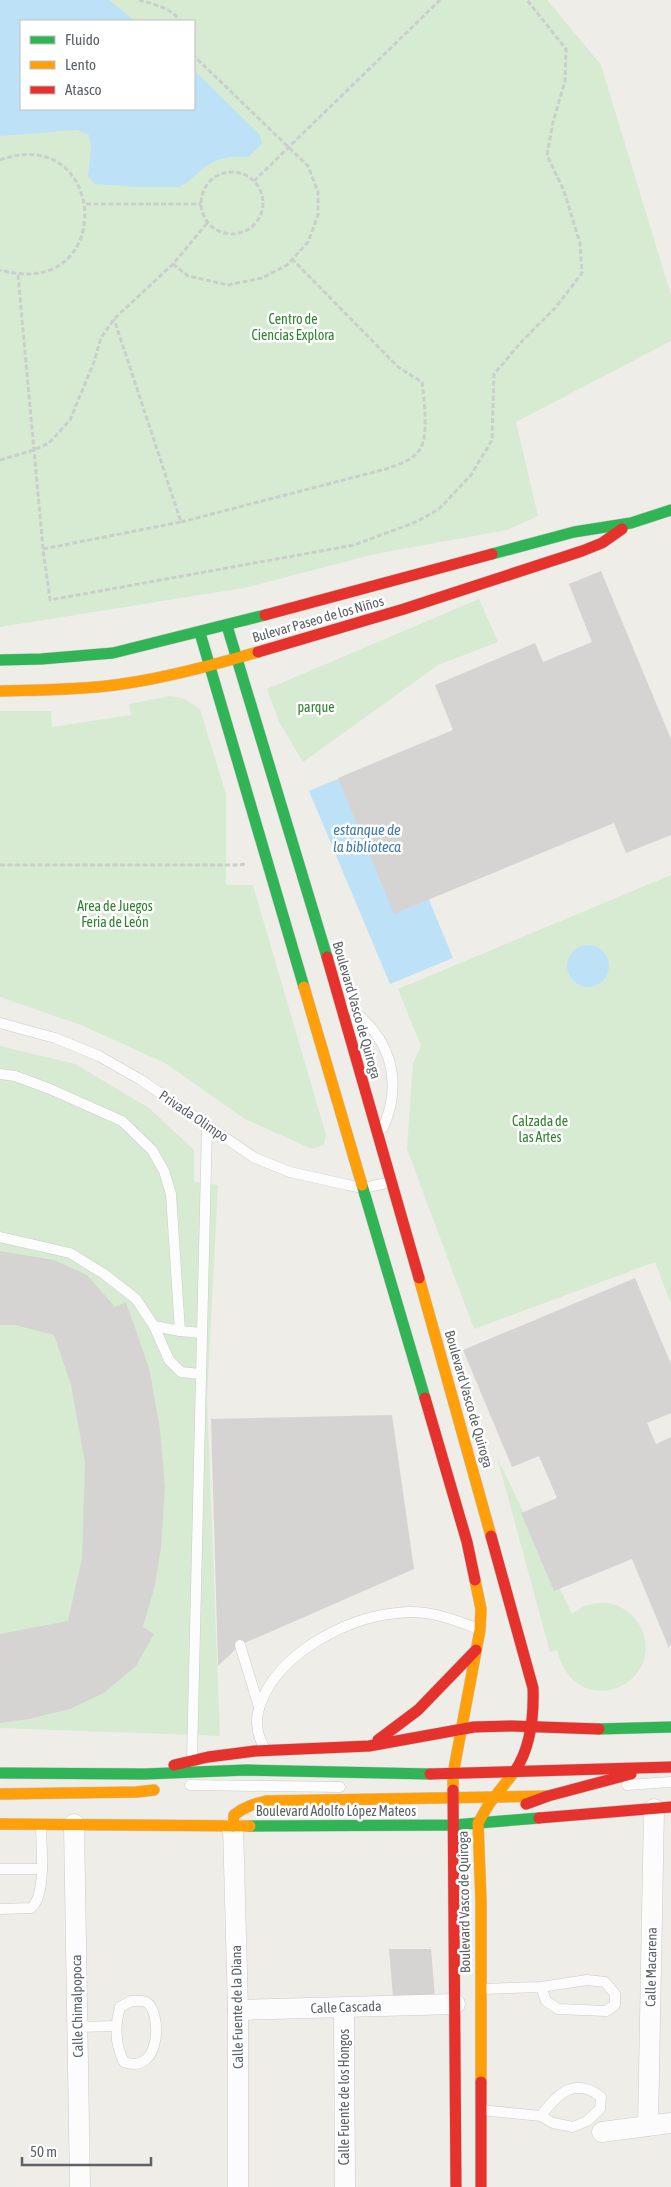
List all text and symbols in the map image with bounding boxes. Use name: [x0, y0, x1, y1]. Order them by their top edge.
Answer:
legend: [20, 20, 195, 110]
text: Fluido: [65, 31, 100, 48]
text: Lento: [65, 56, 96, 73]
text: Atasco: [65, 81, 102, 98]
park label: Centro de Ciencias Explora: [251, 311, 335, 343]
street label: Bulevar Paseo de los Niños: [250, 593, 386, 645]
park label: parque: [297, 699, 335, 715]
water label: estanque de la biblioteca: [333, 821, 401, 855]
park label: Area de Juegos Feria de León: [77, 898, 153, 930]
street label: Boulevard Vasco de Quiroga: [330, 939, 384, 1081]
street label: Privada Olimpo: [156, 1087, 232, 1145]
park label: Calzada de las Artes: [512, 1113, 568, 1145]
street label: Boulevard Vasco de Quiroga: [442, 1328, 496, 1470]
street label: Boulevard Adolfo López Mateos: [256, 1803, 416, 1819]
street label: Boulevard Vasco de Quiroga: [455, 1831, 473, 1973]
street label: Calle Macarena: [642, 1927, 660, 2007]
street label: Calle Fuente de la Diana: [228, 1945, 246, 2069]
street label: Calle Chimalpopoca: [68, 1954, 86, 2058]
street label: Calle Cascada: [310, 1998, 382, 2016]
street label: Calle Fuente de los Hongos: [336, 2029, 352, 2165]
scale bar: [22, 2134, 151, 2166]
text: 50 m: [30, 2143, 57, 2160]

